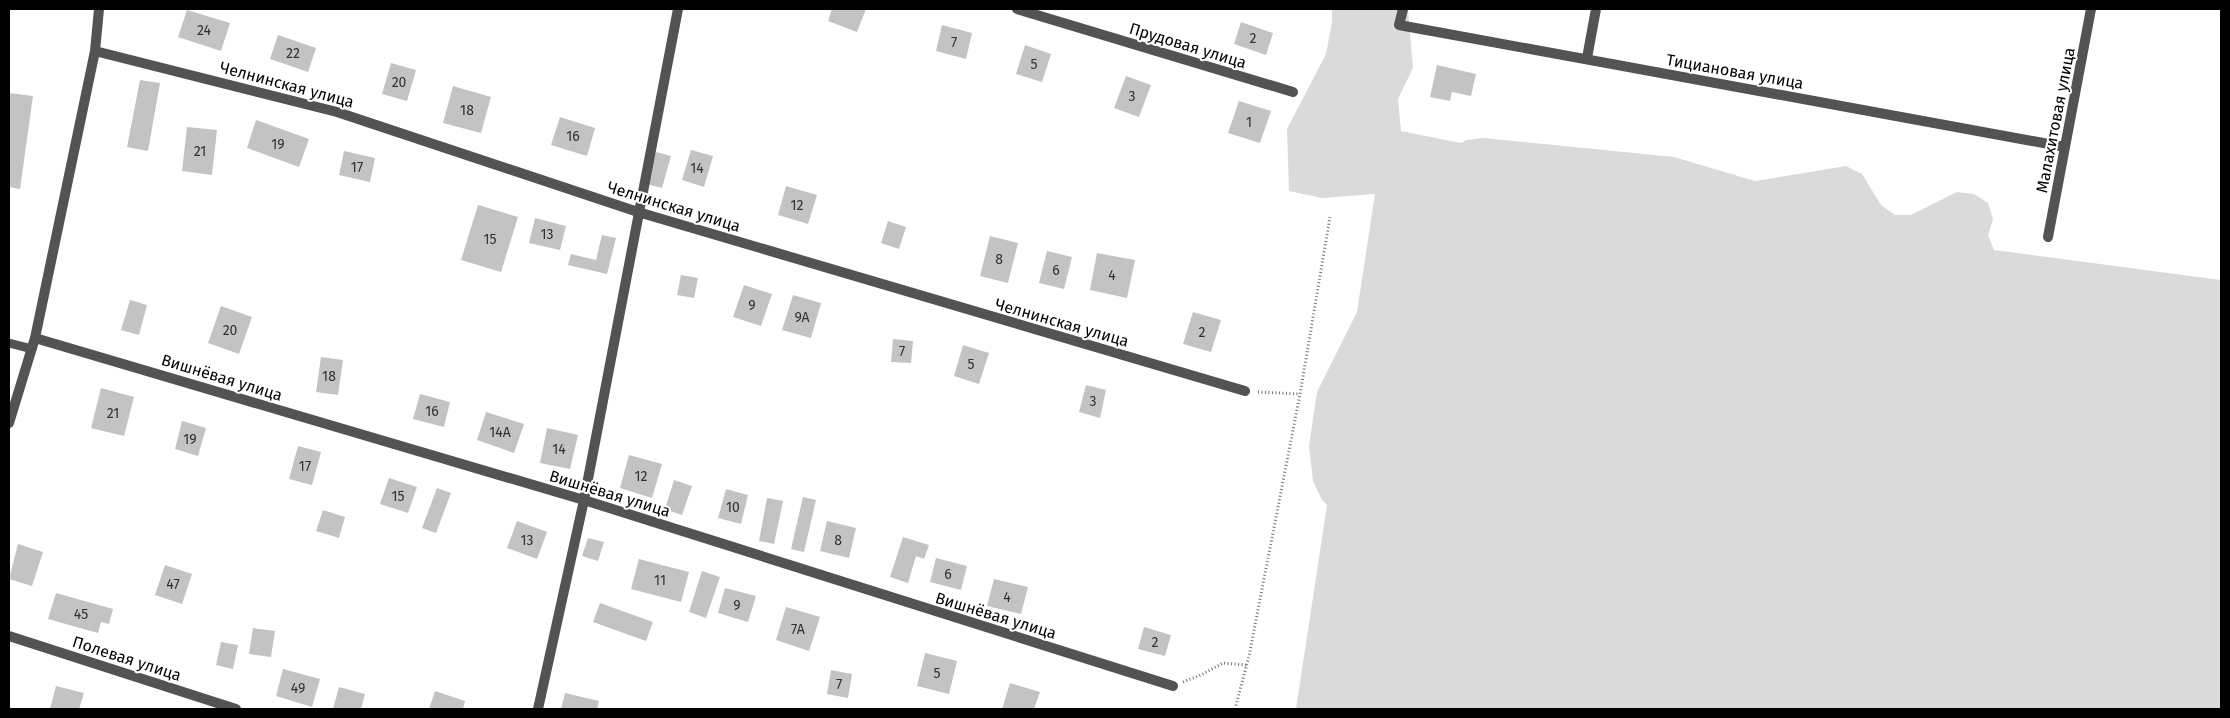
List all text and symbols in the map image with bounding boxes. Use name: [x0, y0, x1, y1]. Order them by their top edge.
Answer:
street label: Прудовая улица: [1127, 19, 1249, 72]
house number: 24: [197, 22, 212, 39]
house number: 2: [1250, 30, 1257, 47]
house number: 7: [951, 34, 957, 51]
house number: 22: [286, 45, 300, 62]
street label: Малахитовая улица: [2032, 46, 2079, 194]
street label: Тициановая улица: [1665, 50, 1805, 93]
house number: 5: [1030, 56, 1038, 73]
street label: Челнинская улица: [218, 57, 356, 112]
house number: 20: [392, 74, 407, 91]
house number: 3: [1129, 88, 1136, 105]
house number: 18: [460, 102, 474, 119]
house number: 1: [1246, 114, 1252, 131]
house number: 16: [566, 128, 580, 145]
house number: 19: [271, 136, 285, 153]
house number: 21: [194, 143, 206, 160]
house number: 17: [351, 159, 363, 176]
house number: 14: [690, 160, 704, 177]
street label: Челнинская улица: [605, 177, 743, 236]
house number: 12: [791, 197, 804, 214]
house number: 13: [540, 226, 554, 243]
house number: 15: [483, 231, 497, 248]
house number: 8: [995, 251, 1003, 268]
house number: 6: [1052, 262, 1060, 279]
house number: 4: [1108, 267, 1116, 284]
street label: Челнинская улица: [993, 294, 1131, 351]
house number: 9: [748, 297, 756, 314]
house number: 9А: [794, 309, 810, 326]
house number: 20: [223, 322, 238, 339]
house number: 2: [1199, 324, 1206, 341]
house number: 7: [899, 343, 905, 360]
street label: Вишнёвая улица: [159, 350, 285, 405]
house number: 5: [967, 356, 975, 373]
house number: 18: [322, 368, 336, 385]
house number: 3: [1090, 393, 1097, 410]
house number: 16: [425, 403, 439, 420]
house number: 21: [107, 405, 119, 422]
house number: 14А: [489, 424, 511, 441]
house number: 19: [183, 431, 197, 448]
house number: 14: [552, 441, 566, 458]
house number: 17: [299, 458, 311, 475]
street label: Вишнёвая улица: [547, 466, 673, 521]
house number: 12: [635, 468, 648, 485]
house number: 15: [391, 488, 405, 505]
house number: 10: [726, 499, 740, 516]
house number: 13: [520, 532, 534, 549]
house number: 8: [834, 532, 842, 549]
house number: 6: [944, 566, 952, 583]
house number: 11: [654, 572, 666, 589]
house number: 47: [166, 576, 180, 593]
street label: Вишнёвая улица: [933, 588, 1059, 643]
house number: 4: [1003, 589, 1011, 606]
house number: 9: [733, 597, 741, 614]
house number: 45: [74, 606, 88, 623]
house number: 7А: [791, 621, 805, 638]
street label: Полевая улица: [70, 632, 184, 685]
house number: 2: [1152, 634, 1159, 651]
house number: 5: [933, 665, 941, 682]
house number: 7: [836, 676, 842, 693]
house number: 49: [291, 680, 305, 697]

